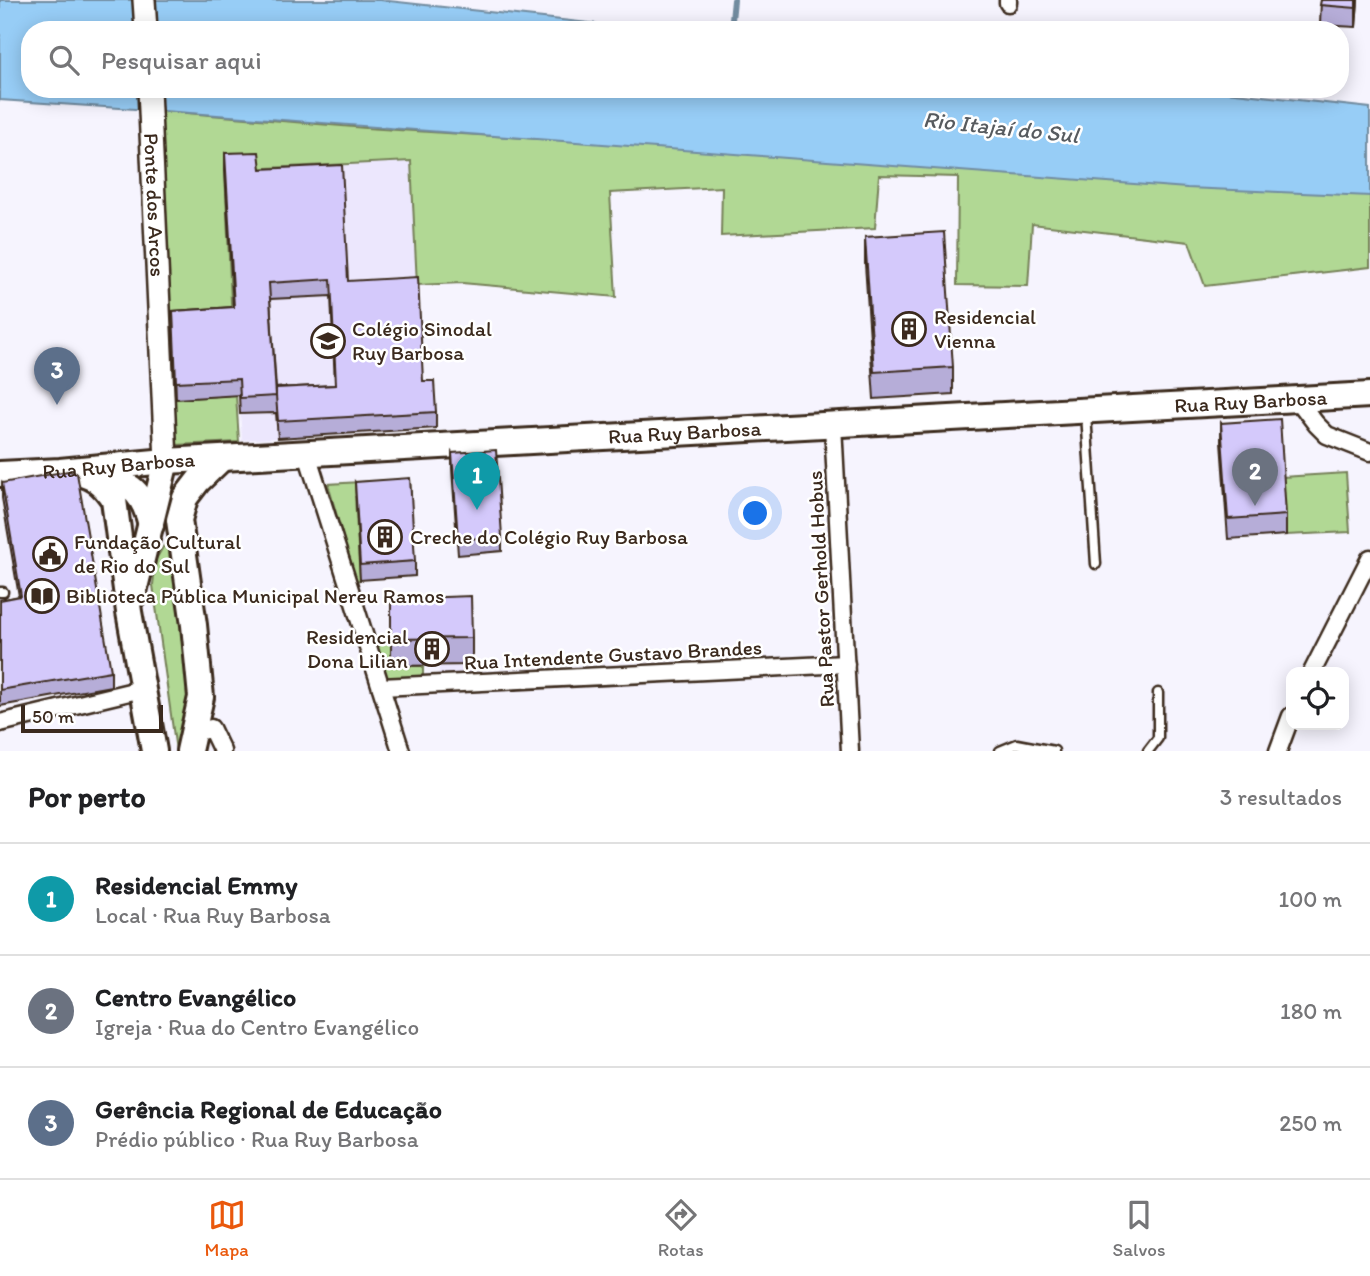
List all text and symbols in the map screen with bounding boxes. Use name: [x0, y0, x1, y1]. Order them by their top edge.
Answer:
search box: [21, 21, 1349, 98]
icon: search: [45, 41, 83, 79]
text: Pesquisar aqui: [101, 44, 262, 76]
water label: Rio Itajaí do Sul: [922, 105, 1082, 149]
street label: Ponte dos Arcos: [139, 132, 171, 277]
place label: Residencial Vienna: [934, 304, 1036, 353]
building icon: Residencial Vienna: [890, 310, 928, 348]
place label: Colégio Sinodal Ruy Barbosa: [352, 316, 492, 365]
school or university icon: Colégio Sinodal Ruy Barbosa: [309, 322, 347, 360]
pin: 3: [34, 347, 80, 405]
street label: Rua Ruy Barbosa: [1174, 384, 1328, 418]
street label: Rua Ruy Barbosa: [607, 415, 762, 449]
street label: Rua Ruy Barbosa: [42, 446, 196, 484]
pin: 2: [1232, 448, 1278, 506]
pin: 1: [454, 452, 500, 510]
street label: Rua Pastor Gerhold Hobus: [802, 470, 839, 708]
your location: [738, 496, 772, 530]
building icon: Creche do Colégio Ruy Barbosa: [366, 518, 404, 556]
place label: Creche do Colégio Ruy Barbosa: [410, 524, 688, 549]
place label: Fundação Cultural de Rio do Sul: [74, 529, 241, 578]
public building icon: Fundação Cultural de Rio do Sul: [31, 535, 69, 573]
library icon: Biblioteca Pública Municipal Nereu Ramos: [23, 577, 61, 615]
place label: Biblioteca Pública Municipal Nereu Ramos: [66, 583, 444, 608]
place label: Residencial Dona Lilian: [306, 624, 408, 673]
building icon: Residencial Dona Lilian: [413, 630, 451, 668]
street label: Rua Intendente Gustavo Brandes: [463, 634, 763, 675]
map controls: [1286, 667, 1349, 730]
button: locate: [1286, 667, 1349, 730]
scale bar: [21, 702, 163, 734]
text: 50 m: [32, 705, 74, 728]
text: Por perto: [28, 778, 146, 815]
text: 3 resultados: [1220, 783, 1342, 811]
text: Residencial Emmy: [95, 869, 298, 901]
text: 1: [46, 885, 56, 913]
text: 100 m: [1278, 885, 1342, 913]
text: Local · Rua Ruy Barbosa: [95, 901, 331, 929]
text: Centro Evangélico: [95, 981, 296, 1013]
text: 2: [45, 997, 57, 1025]
text: 180 m: [1280, 997, 1342, 1025]
text: Igreja · Rua do Centro Evangélico: [95, 1013, 419, 1041]
text: Gerência Regional de Educação: [95, 1093, 442, 1125]
text: 3: [45, 1109, 57, 1137]
text: 250 m: [1279, 1109, 1342, 1137]
text: Prédio público · Rua Ruy Barbosa: [95, 1125, 419, 1153]
tab: Mapa: [204, 1196, 249, 1261]
tab: Rotas: [658, 1196, 704, 1261]
tab: Salvos: [1113, 1196, 1166, 1261]

